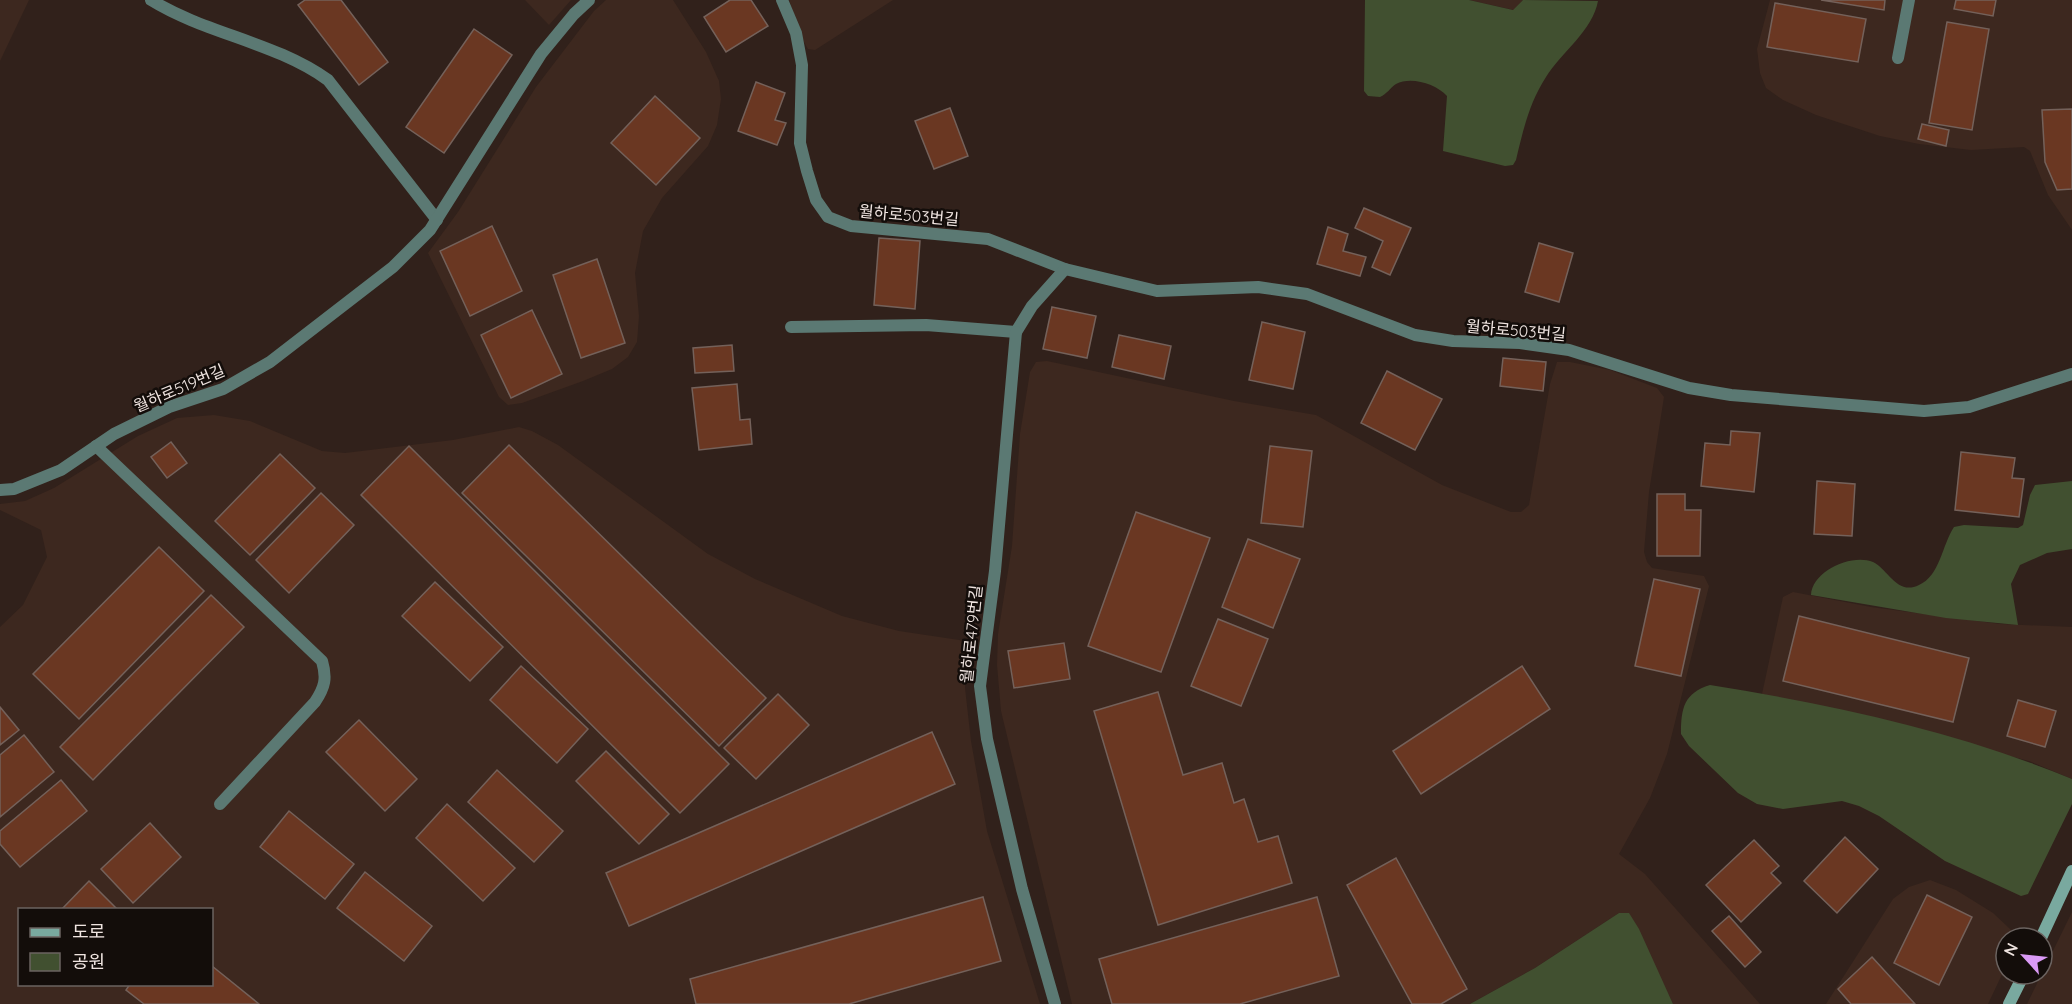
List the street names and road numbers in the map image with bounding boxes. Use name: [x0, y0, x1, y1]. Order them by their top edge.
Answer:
street label: 월하로503번길: [858, 201, 960, 229]
street label: 월하로503번길: [1465, 316, 1567, 344]
street label: 월하로519번길: [130, 360, 228, 416]
street label: 월하로479번길: [956, 584, 986, 684]

